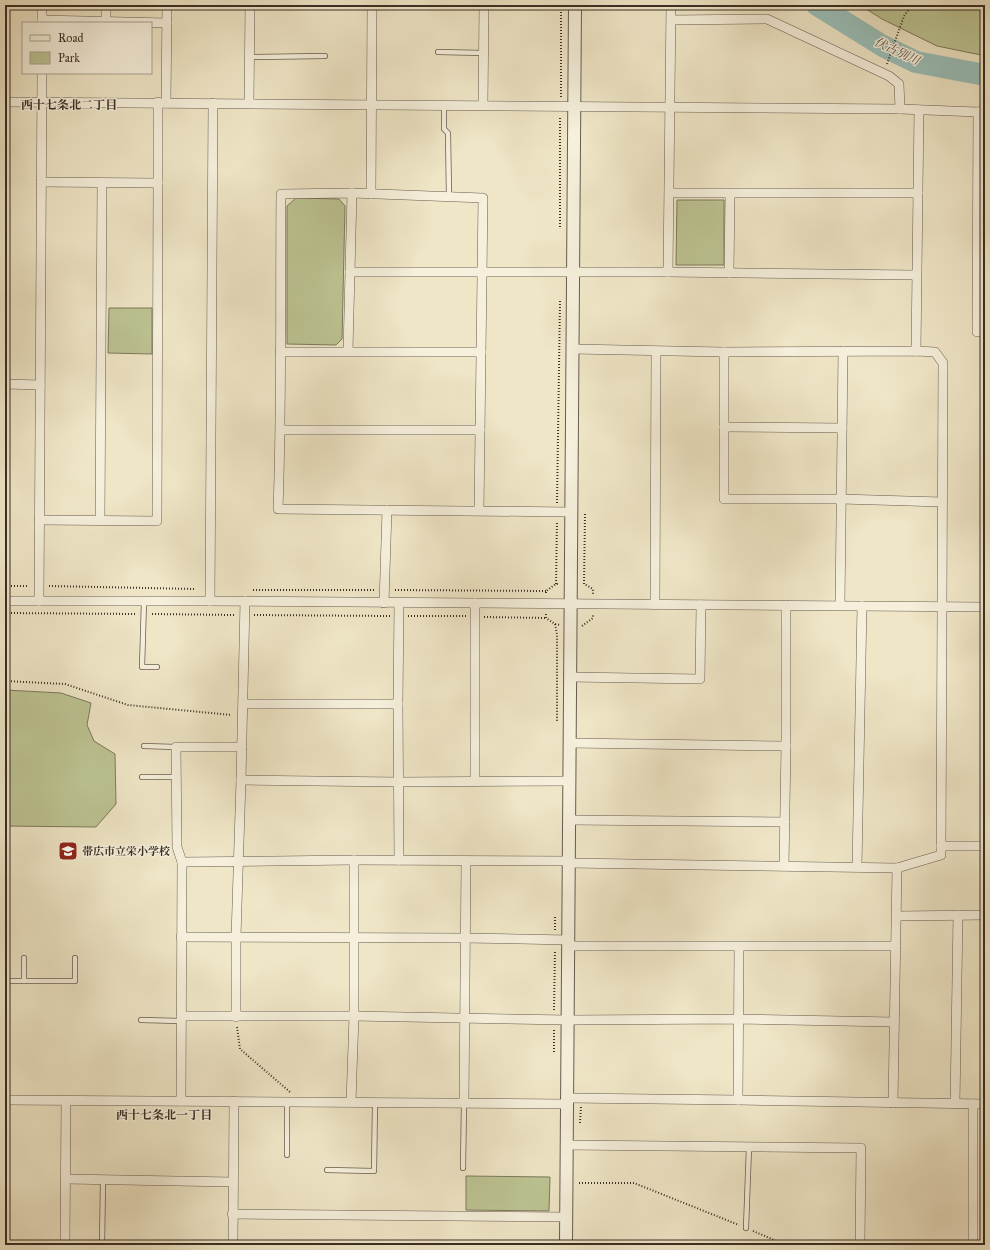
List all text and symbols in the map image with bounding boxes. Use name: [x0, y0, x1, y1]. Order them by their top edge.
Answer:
legend: [22, 22, 152, 74]
text: Road: [58, 31, 84, 45]
water label: 伏古別川: [872, 35, 924, 68]
text: Park: [58, 51, 80, 65]
district label: 西十七条北二丁目: [21, 98, 117, 112]
school or university icon: 帯広市立栄小学校: [57, 840, 79, 862]
place label: 帯広市立栄小学校: [82, 845, 170, 858]
district label: 西十七条北一丁目: [116, 1108, 212, 1122]

